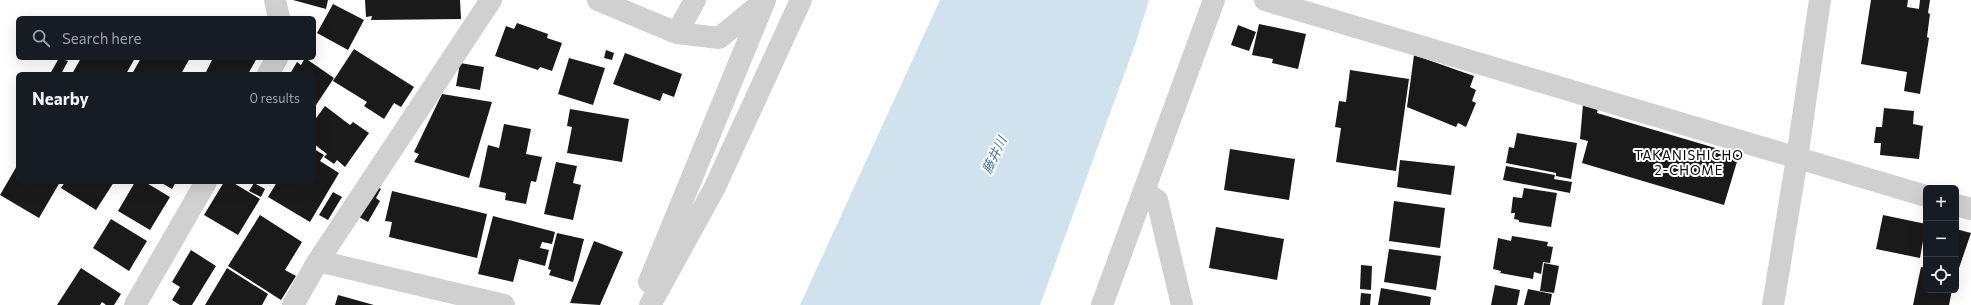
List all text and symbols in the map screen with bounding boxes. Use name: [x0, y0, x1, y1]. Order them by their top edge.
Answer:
search box: [16, 16, 316, 60]
icon: search: [30, 27, 52, 49]
text: Search here: [62, 29, 141, 47]
text: Nearby: [32, 88, 89, 109]
text: 0 results: [249, 90, 300, 106]
water label: 藤井川: [978, 132, 1011, 176]
district label: TAKANISHICHO 2-CHOME: [1634, 147, 1744, 178]
map controls: [1923, 185, 1959, 293]
button: +: [1923, 185, 1959, 221]
button: −: [1923, 221, 1959, 257]
button: locate: [1923, 257, 1959, 293]

